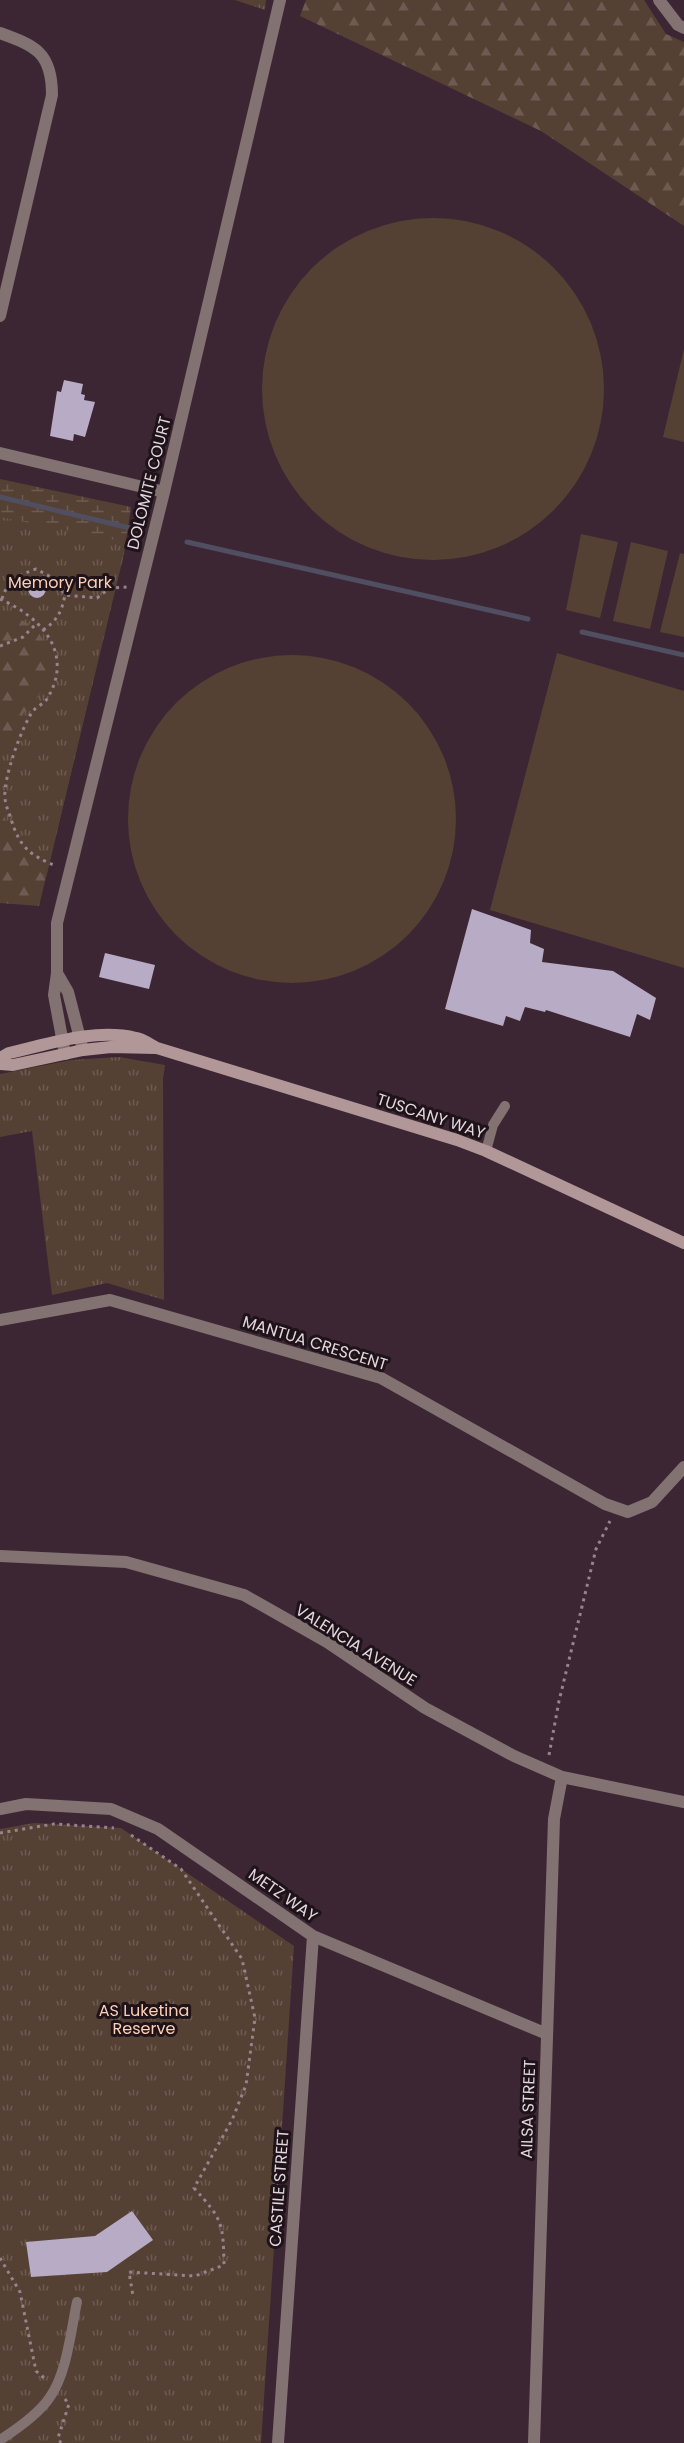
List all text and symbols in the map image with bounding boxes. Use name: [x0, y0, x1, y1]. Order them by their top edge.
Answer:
street label: DOLOMITE COURT: [121, 414, 177, 552]
park label: Memory Park: [8, 571, 113, 594]
street label: TUSCANY WAY: [374, 1088, 489, 1145]
street label: MANTUA CRESCENT: [240, 1310, 391, 1376]
street label: VALENCIA AVENUE: [291, 1598, 421, 1692]
street label: METZ WAY: [244, 1863, 323, 1928]
park label: AS Luketina Reserve: [99, 1999, 189, 2040]
street label: AILSA STREET: [515, 2059, 541, 2159]
street label: CASTILE STREET: [263, 2128, 295, 2247]

